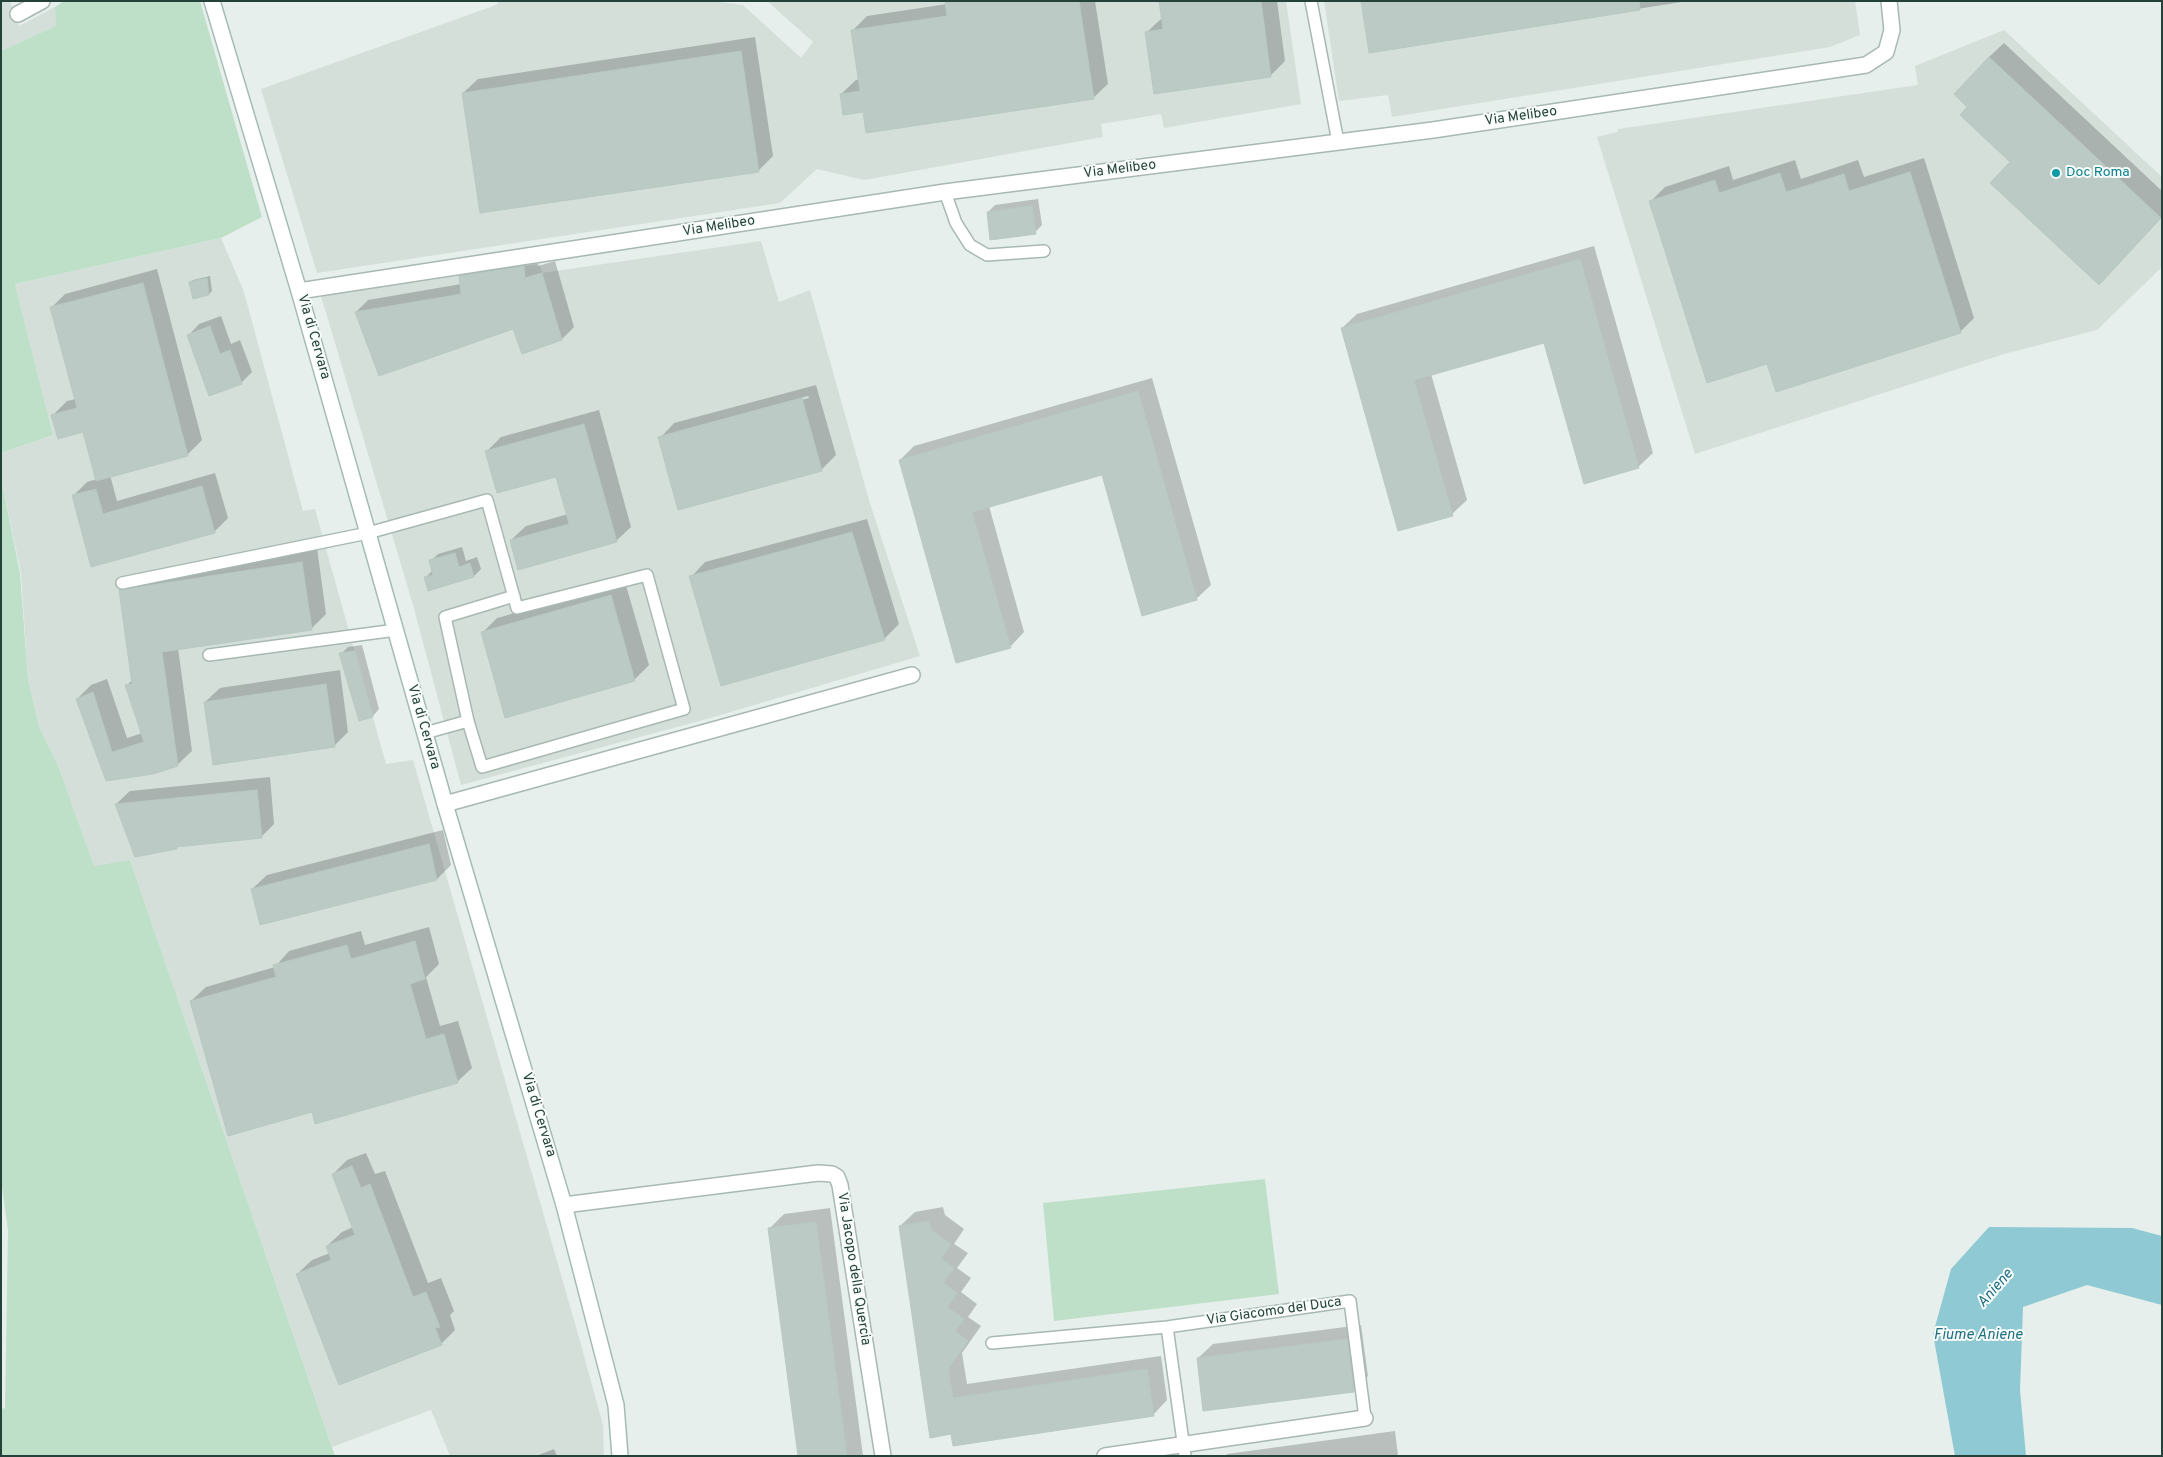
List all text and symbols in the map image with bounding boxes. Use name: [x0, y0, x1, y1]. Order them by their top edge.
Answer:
street label: Via Melibeo: [1484, 104, 1558, 130]
street label: Via Melibeo: [1083, 157, 1157, 183]
place label: Doc Roma: [2066, 165, 2130, 181]
marker: Doc Roma: [2050, 167, 2062, 179]
street label: Via Melibeo: [682, 213, 756, 241]
street label: Via di Cervara: [293, 293, 333, 381]
street label: Via di Cervara: [403, 683, 443, 771]
street label: Via di Cervara: [517, 1071, 559, 1159]
street label: Via Jacopo della Quercia: [833, 1191, 873, 1347]
water label: Aniene: [1974, 1266, 2018, 1312]
street label: Via Giacomo del Duca: [1205, 1294, 1343, 1330]
water label: Fiume Aniene: [1934, 1327, 2022, 1345]

